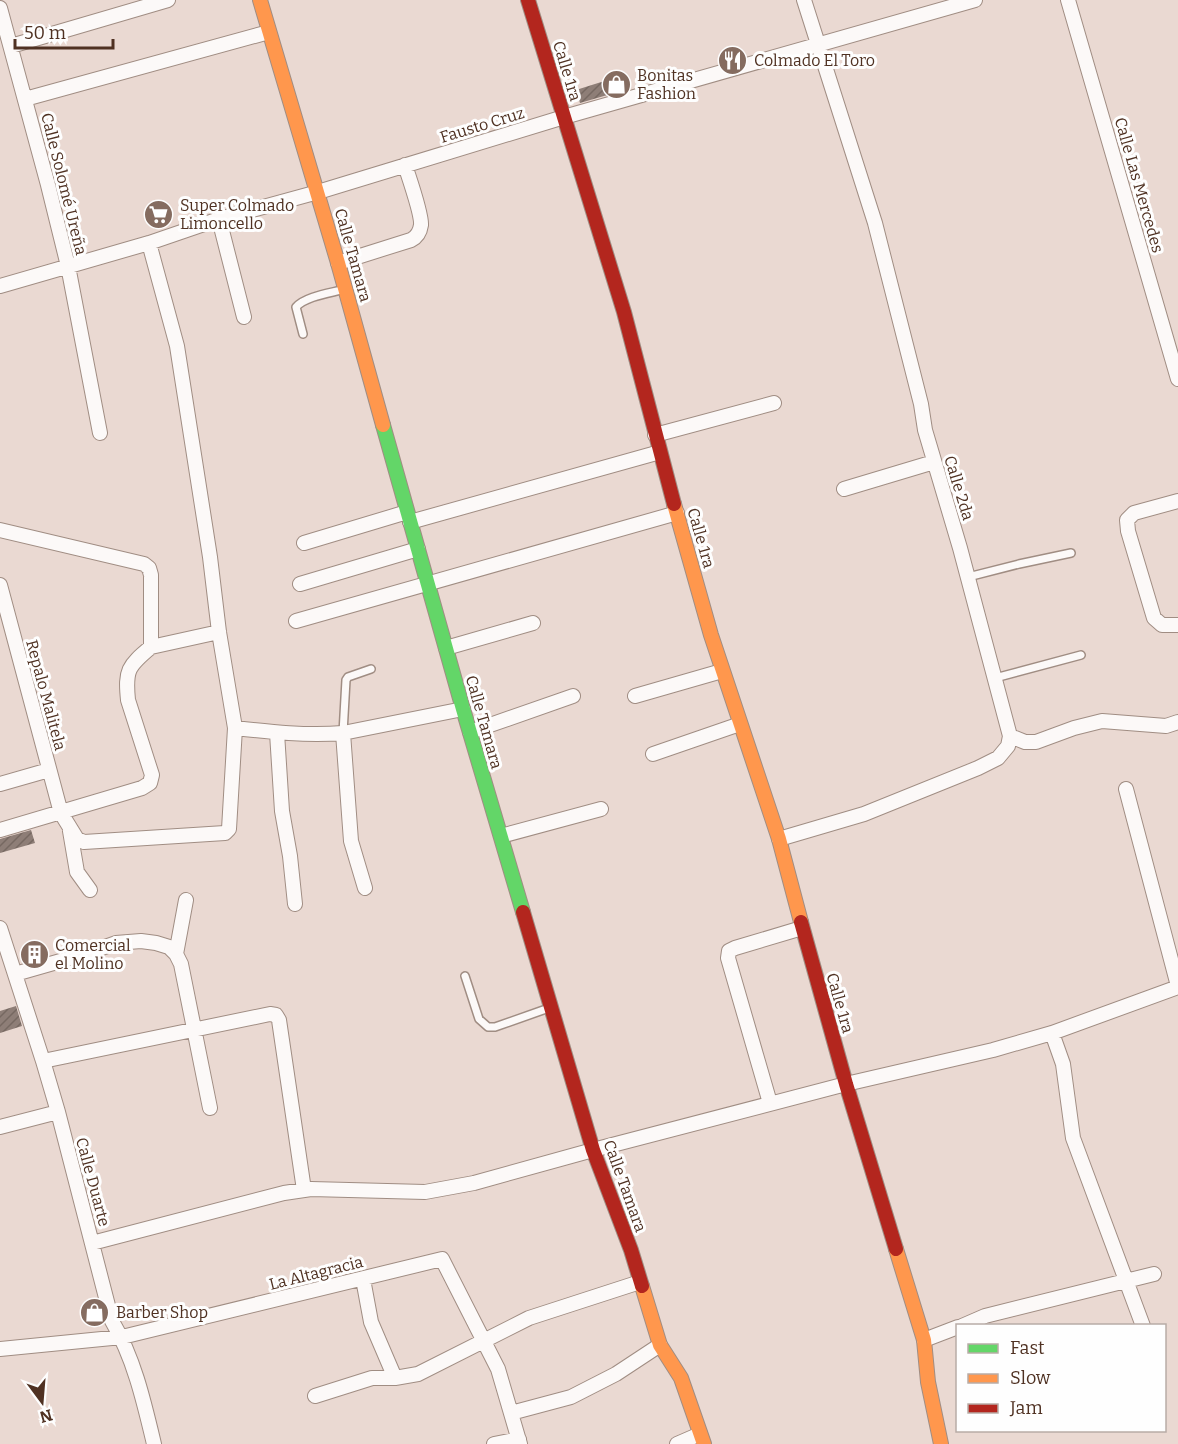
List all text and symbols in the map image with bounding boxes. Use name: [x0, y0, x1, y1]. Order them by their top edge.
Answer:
scale bar: [15, 12, 112, 50]
text: 50 m: [24, 22, 66, 44]
street label: Calle 1ra: [549, 39, 585, 104]
restaurant icon: Colmado El Toro: [717, 44, 749, 76]
place label: Colmado El Toro: [754, 51, 875, 70]
place label: Bonitas Fashion: [637, 66, 696, 103]
shop icon: Bonitas Fashion: [600, 68, 632, 100]
street label: Fausto Cruz: [438, 103, 527, 147]
street label: Calle Solomé Ureña: [37, 111, 91, 257]
street label: Calle Las Mercedes: [1111, 115, 1167, 255]
place label: Super Colmado Limoncello: [180, 196, 294, 233]
supermarket icon: Super Colmado Limoncello: [143, 198, 175, 230]
street label: Calle Tamara: [331, 206, 375, 304]
street label: Calle 2da: [940, 453, 978, 523]
street label: Calle 1ra: [683, 506, 719, 571]
street label: Repalo Malitela: [22, 638, 70, 753]
street label: Calle Tamara: [462, 673, 506, 771]
place label: Comercial el Molino: [55, 936, 131, 973]
building icon: Comercial el Molino: [18, 938, 50, 970]
street label: Calle 1ra: [822, 971, 858, 1036]
street label: Calle Duarte: [72, 1135, 114, 1229]
street label: Calle Tamara: [600, 1137, 651, 1235]
street label: La Altagracia: [267, 1252, 365, 1294]
shop icon: Barber Shop: [79, 1296, 111, 1328]
place label: Barber Shop: [116, 1303, 208, 1322]
legend: [956, 1324, 1166, 1432]
text: Fast: [1010, 1337, 1045, 1359]
text: Slow: [1010, 1367, 1051, 1389]
north arrow: [12, 1372, 72, 1432]
text: Jam: [1009, 1397, 1043, 1419]
text: N: [37, 1405, 55, 1427]

